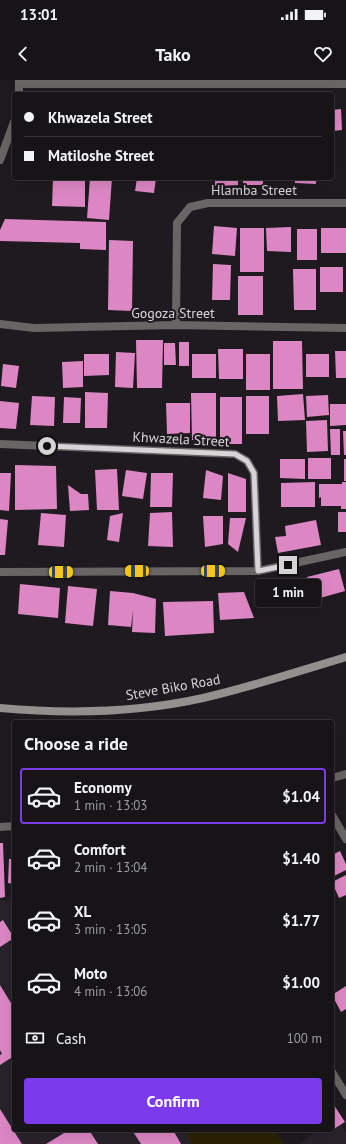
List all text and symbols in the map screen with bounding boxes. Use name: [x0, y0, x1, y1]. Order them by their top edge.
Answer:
text: 13:01: [20, 5, 58, 24]
icon: back: [12, 43, 34, 65]
text: Tako: [155, 43, 191, 66]
icon: heart: [312, 43, 334, 65]
text: Khwazela Street: [48, 108, 153, 127]
text: Matiloshe Street: [48, 146, 154, 165]
street label: Hlamba Street: [211, 181, 297, 199]
street label: Gogoza Street: [131, 304, 215, 322]
street label: Khwazela Street: [132, 427, 230, 451]
route start: [38, 437, 56, 455]
route end: [279, 556, 297, 574]
car: [125, 565, 149, 577]
car: [201, 565, 225, 577]
car: [49, 566, 73, 578]
callout: 1 min: [255, 579, 321, 607]
text: 1 min: [272, 584, 304, 601]
street label: Steve Biko Road: [124, 670, 222, 704]
text: Choose a ride: [24, 732, 128, 755]
icon: car: [26, 778, 62, 814]
text: Economy: [74, 778, 132, 797]
text: $1.04: [282, 787, 320, 806]
text: 1 min · 13:03: [74, 797, 147, 814]
icon: car: [26, 840, 62, 876]
text: Comfort: [74, 840, 126, 859]
text: $1.40: [282, 849, 320, 868]
text: 2 min · 13:04: [74, 859, 147, 876]
icon: car: [26, 902, 62, 938]
text: XL: [74, 902, 91, 921]
text: $1.77: [282, 911, 320, 930]
text: 3 min · 13:05: [74, 921, 147, 938]
icon: car: [26, 964, 62, 1000]
text: Moto: [74, 964, 107, 983]
text: $1.00: [282, 973, 320, 992]
text: 4 min · 13:06: [74, 983, 147, 1000]
icon: cash: [24, 1027, 46, 1049]
text: Cash: [56, 1029, 86, 1048]
text: 100 m: [287, 1030, 322, 1047]
button: Confirm: [24, 1078, 322, 1124]

